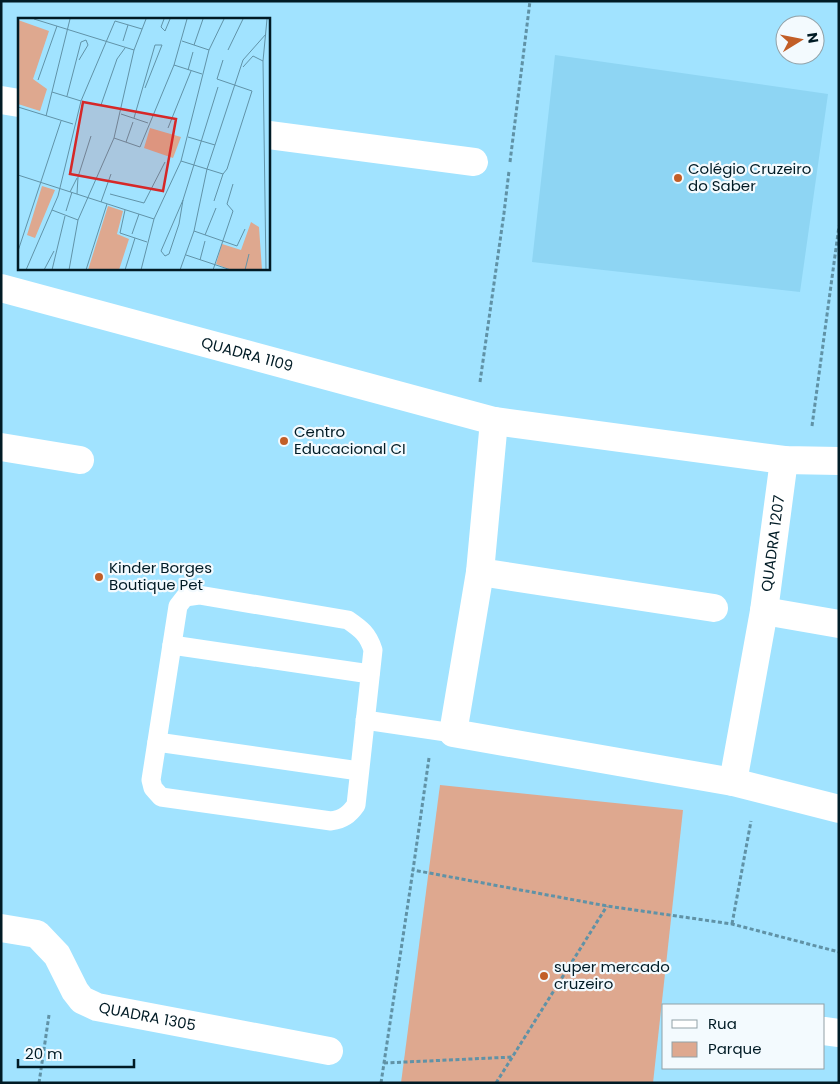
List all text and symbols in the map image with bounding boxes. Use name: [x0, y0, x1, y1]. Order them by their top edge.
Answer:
north arrow: [775, 15, 825, 65]
inset map: [18, 18, 270, 270]
text: N: [802, 31, 824, 45]
place label: Colégio Cruzeiro do Saber: [688, 158, 811, 196]
marker: Colégio Cruzeiro do Saber: [672, 172, 684, 184]
street label: QUADRA 1109: [199, 331, 296, 376]
place label: Centro Educacional CI: [294, 421, 406, 459]
marker: Centro Educacional CI: [278, 435, 290, 447]
street label: QUADRA 1207: [756, 494, 789, 593]
place label: Kinder Borges Boutique Pet: [109, 557, 212, 595]
marker: Kinder Borges Boutique Pet: [93, 571, 105, 583]
place label: super mercado cruzeiro: [554, 956, 670, 994]
marker: super mercado cruzeiro: [538, 970, 550, 982]
street label: QUADRA 1305: [97, 997, 198, 1036]
legend: [662, 1004, 825, 1069]
text: Rua: [708, 1013, 737, 1034]
scale bar: [18, 1036, 134, 1068]
text: Parque: [708, 1038, 761, 1059]
text: 20 m: [25, 1043, 63, 1064]

